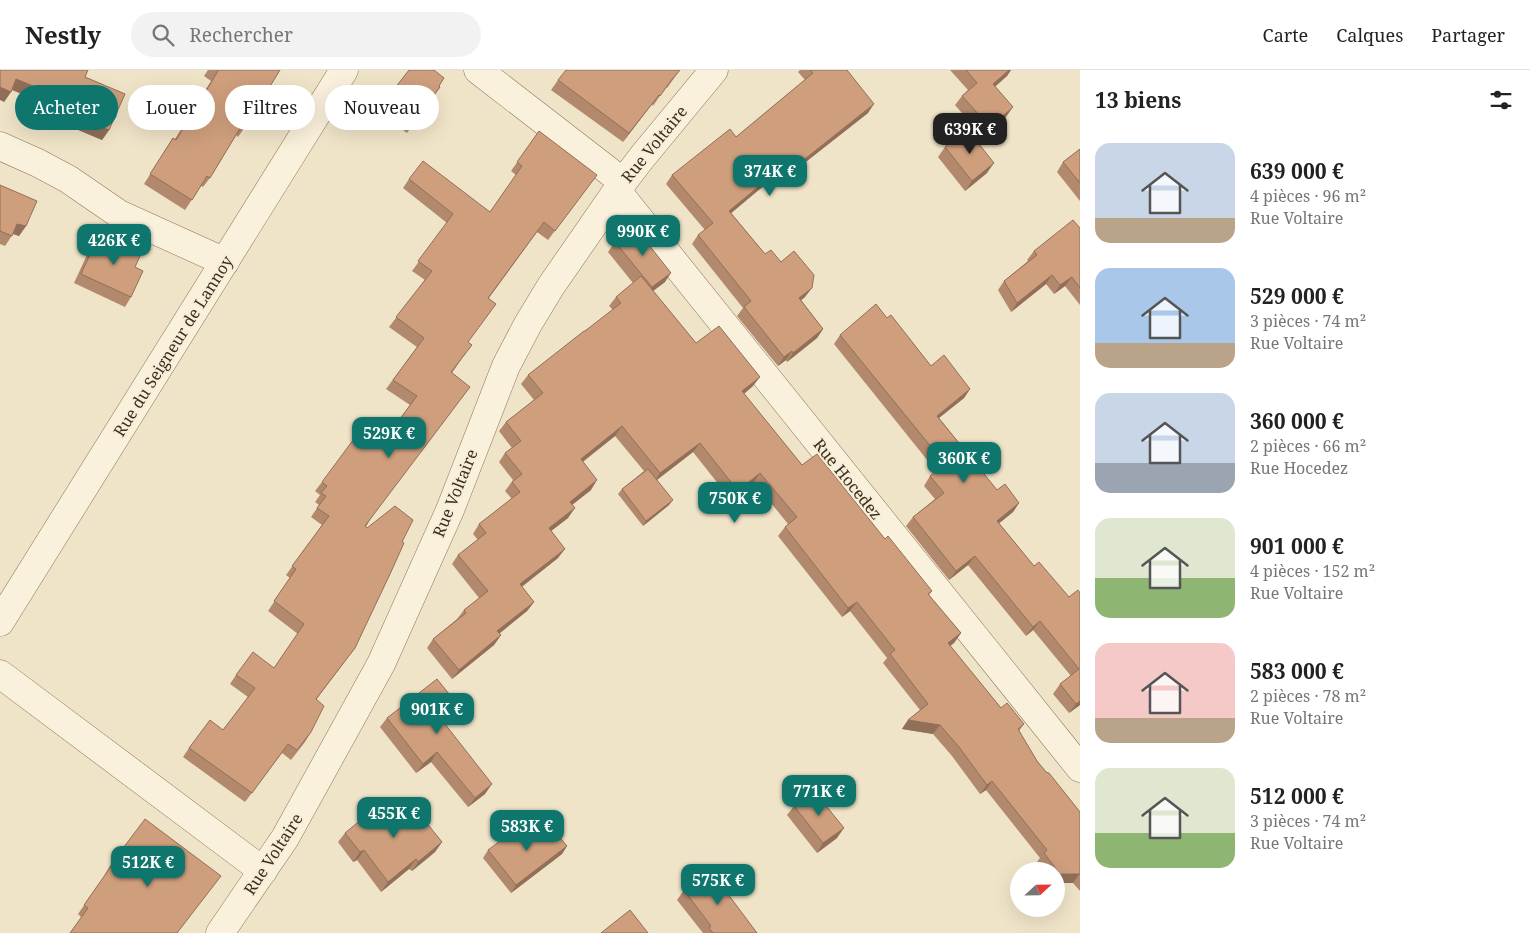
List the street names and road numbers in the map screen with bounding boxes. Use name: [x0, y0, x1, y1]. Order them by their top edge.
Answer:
street label: Rue Voltaire: [616, 101, 692, 187]
street label: Rue du Seigneur de Lannoy: [108, 251, 238, 441]
street label: Rue Hocedez: [809, 434, 887, 524]
street label: Rue Voltaire: [427, 446, 483, 540]
street label: Rue Voltaire: [238, 809, 308, 899]

